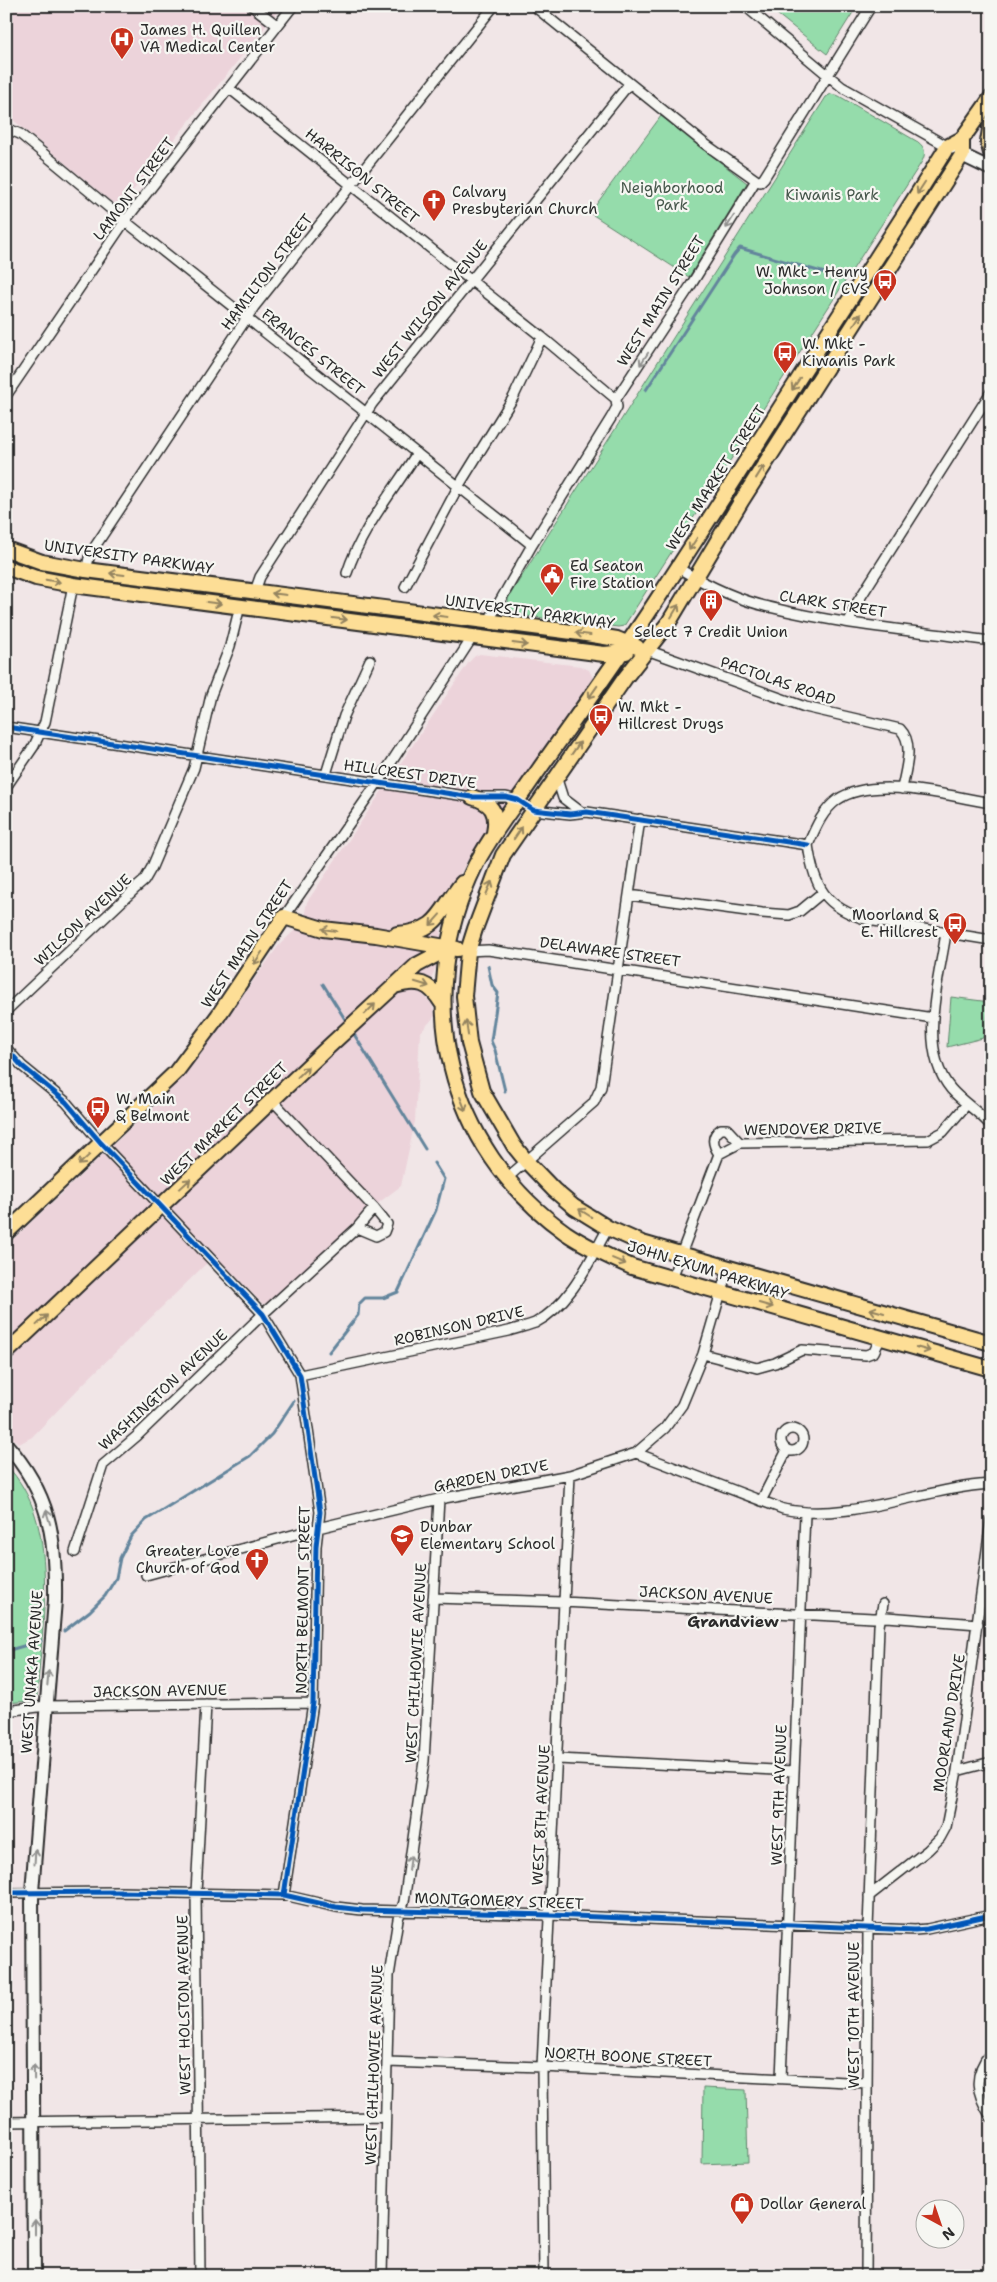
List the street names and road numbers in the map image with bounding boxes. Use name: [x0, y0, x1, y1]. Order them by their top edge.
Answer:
street label: HARRISON STREET: [301, 124, 423, 228]
street label: LAMONT STREET: [89, 133, 179, 245]
street label: HAMILTON STREET: [217, 210, 317, 334]
street label: WEST MAIN STREET: [613, 232, 709, 370]
street label: WEST WILSON AVENUE: [368, 236, 492, 382]
street label: FRANCES STREET: [257, 304, 369, 400]
street label: WEST MARKET STREET: [661, 401, 771, 555]
street label: UNIVERSITY PARKWAY: [43, 535, 215, 579]
street label: CLARK STREET: [778, 586, 888, 622]
street label: UNIVERSITY PARKWAY: [444, 590, 616, 634]
street label: PACTOLAS ROAD: [718, 652, 838, 710]
street label: HILLCREST DRIVE: [342, 755, 478, 793]
street label: WILSON AVENUE: [30, 870, 136, 970]
street label: WEST MAIN STREET: [197, 876, 297, 1012]
street label: DELAWARE STREET: [538, 932, 682, 972]
street label: WEST MARKET STREET: [156, 1058, 292, 1190]
street label: WENDOVER DRIVE: [744, 1118, 882, 1140]
street label: JOHN EXUM PARKWAY: [625, 1236, 791, 1304]
street label: ROBINSON DRIVE: [392, 1301, 526, 1351]
street label: WASHINGTON AVENUE: [94, 1325, 232, 1455]
street label: GARDEN DRIVE: [432, 1455, 550, 1497]
street label: NORTH BELMONT STREET: [291, 1506, 315, 1694]
street label: WEST CHILHOWIE AVENUE: [401, 1562, 431, 1764]
street label: JACKSON AVENUE: [638, 1582, 774, 1608]
street label: WEST UNAKA AVENUE: [16, 1590, 48, 1754]
street label: MOORLAND DRIVE: [928, 1652, 970, 1794]
street label: JACKSON AVENUE: [93, 1680, 227, 1702]
street label: WEST 9TH AVENUE: [767, 1724, 791, 1866]
street label: WEST 8TH AVENUE: [527, 1744, 555, 1886]
street label: MONTGOMERY STREET: [414, 1888, 584, 1914]
street label: WEST HOLSTON AVENUE: [172, 1915, 196, 2095]
street label: WEST 10TH AVENUE: [844, 1942, 864, 2088]
street label: WEST CHILHOWIE AVENUE: [361, 1964, 387, 2166]
street label: NORTH BOONE STREET: [543, 2043, 713, 2071]

